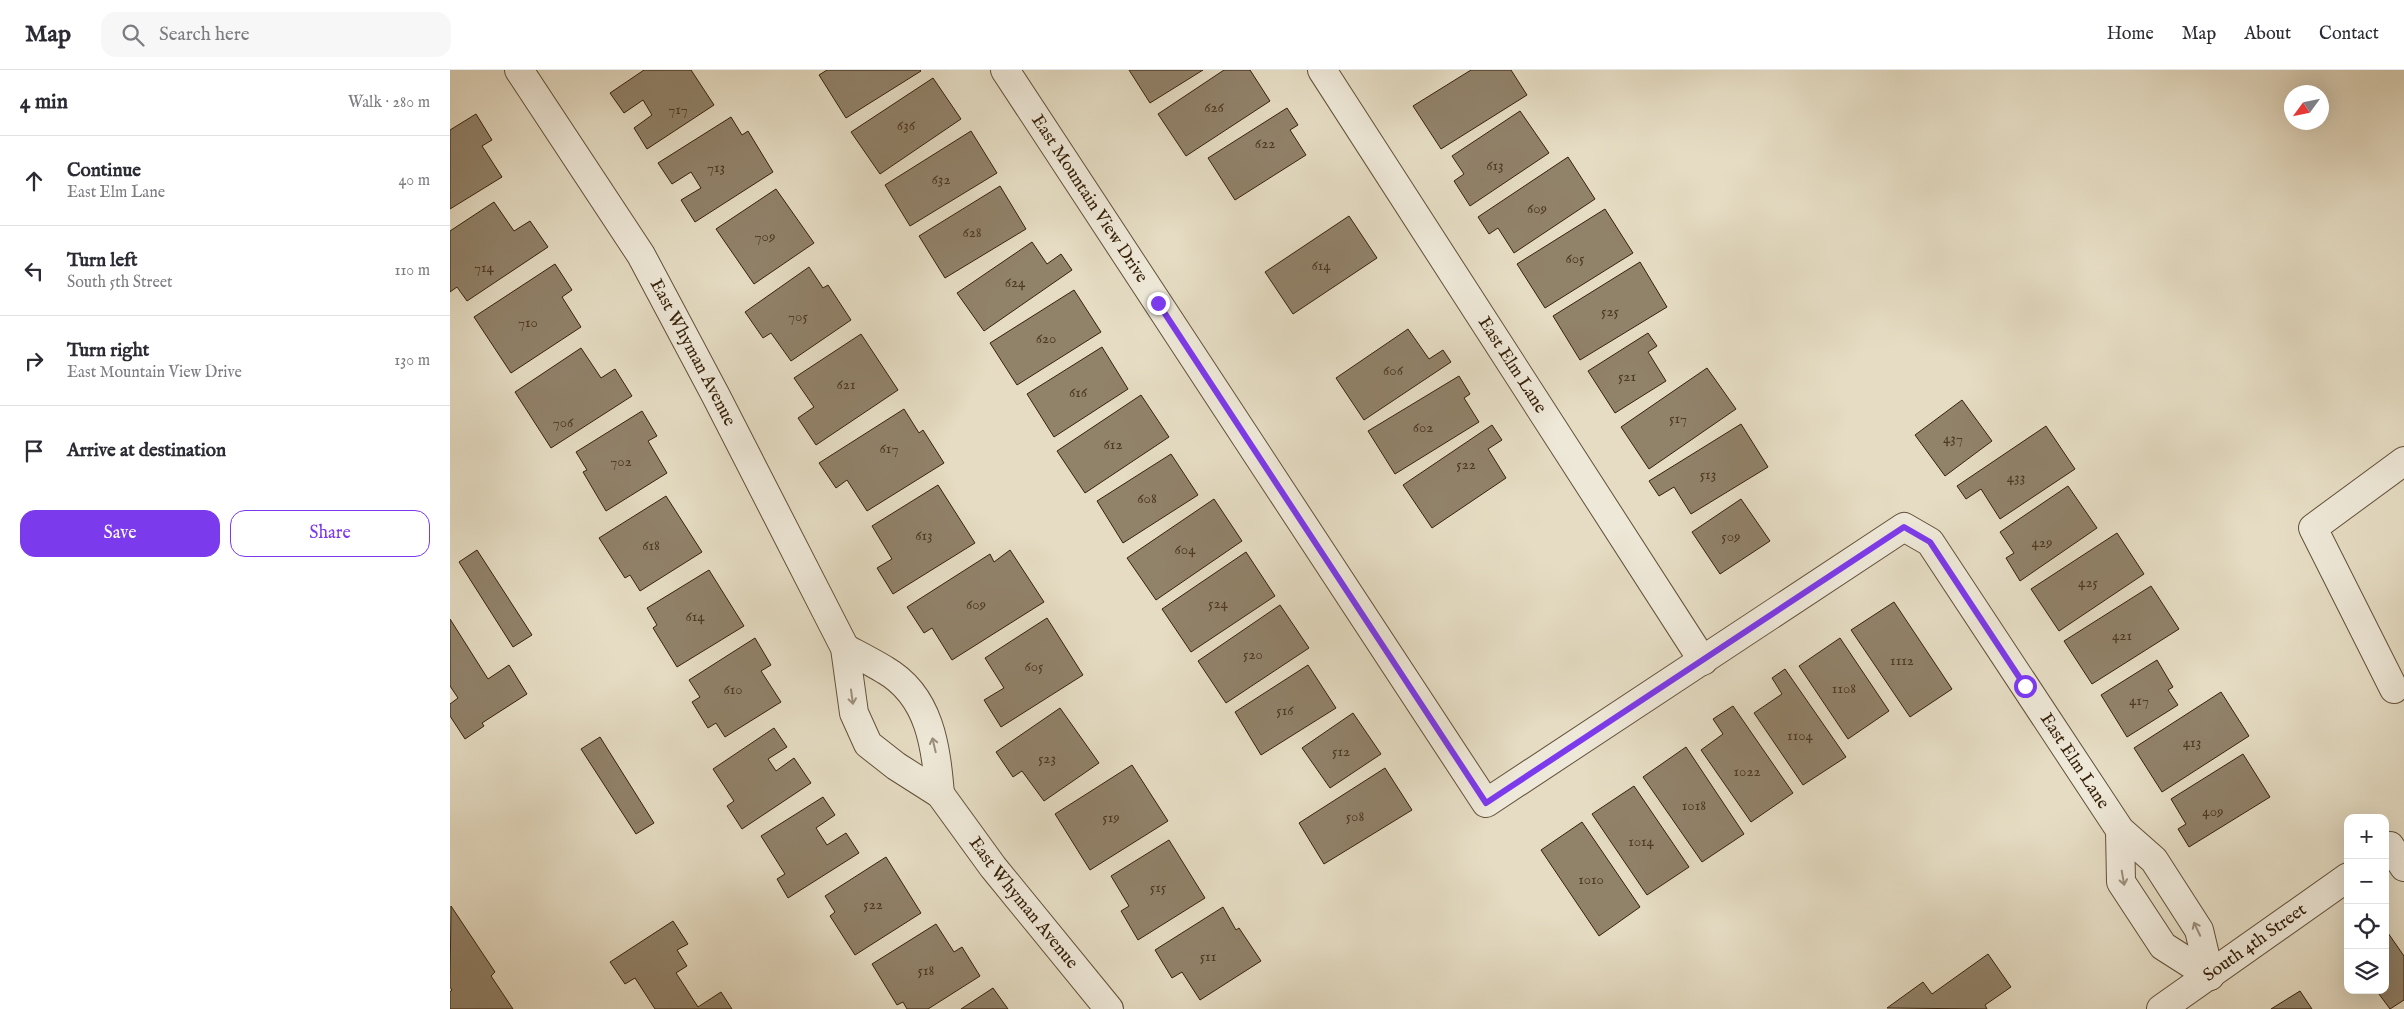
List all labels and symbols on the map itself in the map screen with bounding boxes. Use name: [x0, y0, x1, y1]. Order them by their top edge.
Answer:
north arrow: [2284, 85, 2329, 130]
house number: 626: [1204, 98, 1225, 117]
house number: 717: [668, 100, 688, 119]
street label: East Mountain View Drive: [1026, 110, 1153, 287]
house number: 636: [897, 116, 916, 135]
house number: 622: [1255, 134, 1275, 153]
house number: 613: [1486, 156, 1504, 175]
house number: 713: [707, 158, 725, 177]
house number: 632: [932, 170, 950, 189]
house number: 609: [1527, 199, 1547, 218]
house number: 628: [962, 223, 982, 242]
house number: 709: [755, 227, 775, 246]
house number: 605: [1565, 249, 1585, 268]
house number: 614: [1311, 256, 1331, 275]
house number: 714: [474, 258, 495, 277]
house number: 624: [1005, 273, 1026, 292]
street label: East Whyman Avenue: [644, 275, 741, 430]
route end: [1147, 292, 1170, 315]
house number: 525: [1601, 302, 1619, 321]
house number: 705: [788, 307, 808, 326]
street label: East Elm Lane: [1473, 312, 1552, 418]
house number: 710: [518, 313, 538, 332]
house number: 620: [1036, 329, 1056, 348]
house number: 606: [1383, 361, 1404, 380]
house number: 521: [1618, 367, 1636, 386]
house number: 621: [837, 375, 855, 394]
house number: 616: [1069, 383, 1088, 402]
house number: 517: [1669, 409, 1687, 428]
house number: 706: [553, 413, 574, 432]
house number: 602: [1413, 418, 1433, 437]
house number: 437: [1943, 429, 1963, 448]
house number: 612: [1104, 435, 1122, 454]
house number: 617: [880, 439, 898, 458]
house number: 702: [610, 452, 632, 471]
house number: 522: [1456, 455, 1476, 474]
house number: 513: [1700, 465, 1716, 484]
house number: 433: [2007, 468, 2025, 487]
house number: 608: [1137, 489, 1157, 508]
house number: 613: [915, 526, 933, 545]
house number: 509: [1721, 527, 1741, 546]
house number: 429: [2032, 533, 2052, 552]
house number: 618: [642, 536, 660, 555]
house number: 604: [1174, 540, 1196, 559]
house number: 425: [2078, 573, 2098, 592]
house number: 524: [1208, 594, 1229, 613]
house number: 609: [966, 595, 986, 614]
house number: 614: [685, 607, 705, 626]
house number: 421: [2112, 626, 2132, 645]
house number: 520: [1243, 645, 1263, 664]
house number: 1112: [1890, 651, 1914, 670]
house number: 605: [1024, 657, 1044, 676]
route start: [2014, 675, 2037, 698]
house number: 1108: [1832, 679, 1856, 698]
house number: 610: [723, 680, 743, 699]
one-way arrow: [847, 688, 857, 704]
house number: 417: [2129, 691, 2149, 710]
house number: 516: [1276, 701, 1294, 720]
street label: East Elm Lane: [2034, 709, 2114, 813]
house number: 1104: [1787, 726, 1814, 745]
house number: 413: [2183, 733, 2201, 752]
one-way arrow: [929, 738, 938, 754]
house number: 512: [1332, 742, 1350, 761]
house number: 523: [1038, 749, 1056, 768]
house number: 1022: [1734, 762, 1760, 781]
house number: 1018: [1682, 796, 1706, 815]
house number: 409: [2202, 802, 2224, 821]
house number: 508: [1346, 807, 1364, 826]
house number: 519: [1102, 808, 1120, 827]
street label: East Whyman Avenue: [963, 832, 1083, 974]
house number: 1014: [1628, 832, 1655, 851]
house number: 1010: [1578, 870, 1604, 889]
one-way arrow: [2118, 870, 2128, 886]
house number: 515: [1150, 878, 1167, 897]
house number: 522: [863, 895, 883, 914]
street label: South 4th Street: [2199, 898, 2311, 987]
one-way arrow: [2192, 922, 2201, 937]
house number: 511: [1200, 947, 1216, 966]
house number: 518: [918, 961, 935, 980]

